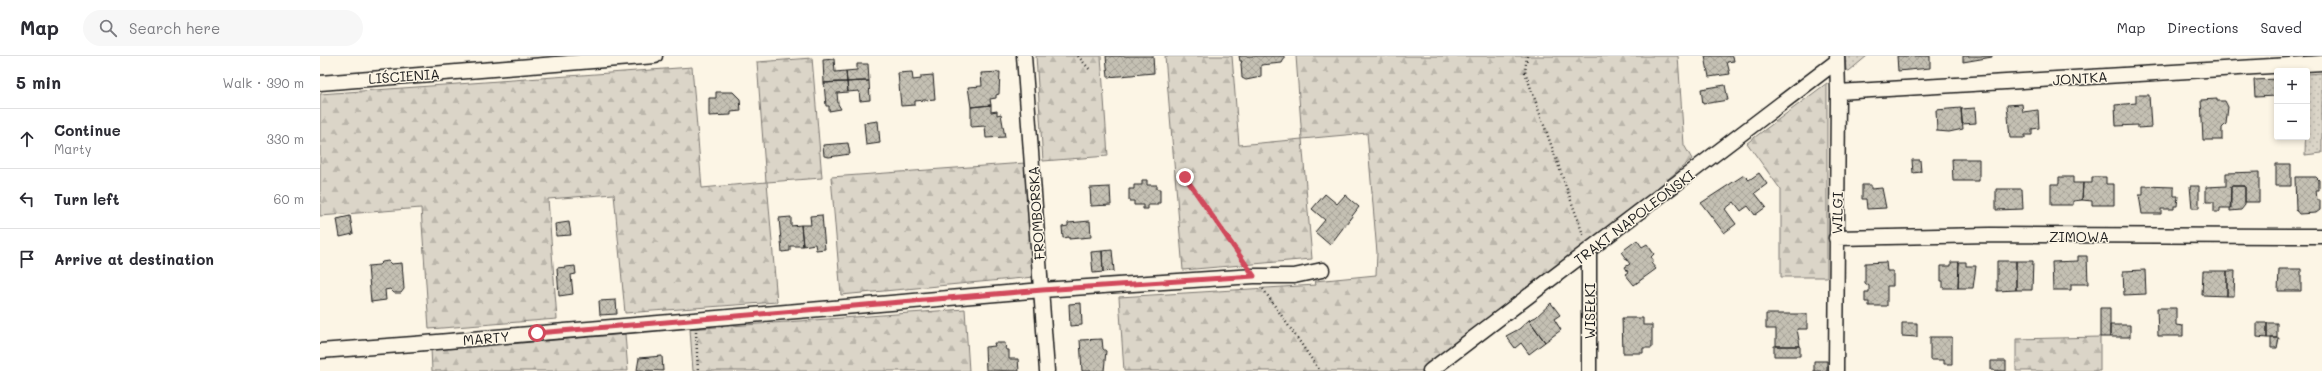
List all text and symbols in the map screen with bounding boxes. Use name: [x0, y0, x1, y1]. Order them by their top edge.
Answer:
search box: [83, 10, 363, 46]
text: Map: [20, 15, 59, 40]
icon: search: [97, 17, 119, 39]
text: Search here: [129, 18, 220, 38]
text: Map: [2117, 18, 2145, 37]
text: Directions: [2167, 18, 2238, 37]
text: Saved: [2260, 18, 2302, 37]
street label: LIŚCIENIA: [368, 64, 440, 88]
street label: JONTKA: [2052, 67, 2108, 89]
map controls: [2274, 68, 2310, 140]
button: +: [2274, 68, 2310, 104]
text: 5 min: [16, 71, 61, 93]
text: Walk · 390 m: [222, 74, 304, 91]
button: −: [2274, 104, 2310, 140]
text: Continue: [54, 120, 121, 140]
icon: ahead: [16, 128, 38, 150]
text: 330 m: [266, 130, 304, 147]
text: Marty: [54, 140, 92, 157]
street label: TRAKT NAPOLEOŃSKI: [1570, 165, 1698, 269]
street label: FROMBORSKA: [1023, 166, 1049, 260]
route end: [1176, 168, 1194, 186]
icon: left: [16, 188, 38, 210]
text: Turn left: [54, 189, 119, 209]
text: 60 m: [274, 190, 304, 207]
street label: WILGI: [1827, 192, 1847, 234]
street label: ZIMOWA: [2049, 227, 2109, 246]
icon: arrive: [16, 248, 38, 270]
text: Arrive at destination: [54, 249, 214, 269]
street label: WISEŁKI: [1580, 283, 1599, 339]
route start: [528, 324, 546, 342]
street label: MARTY: [462, 326, 510, 350]

